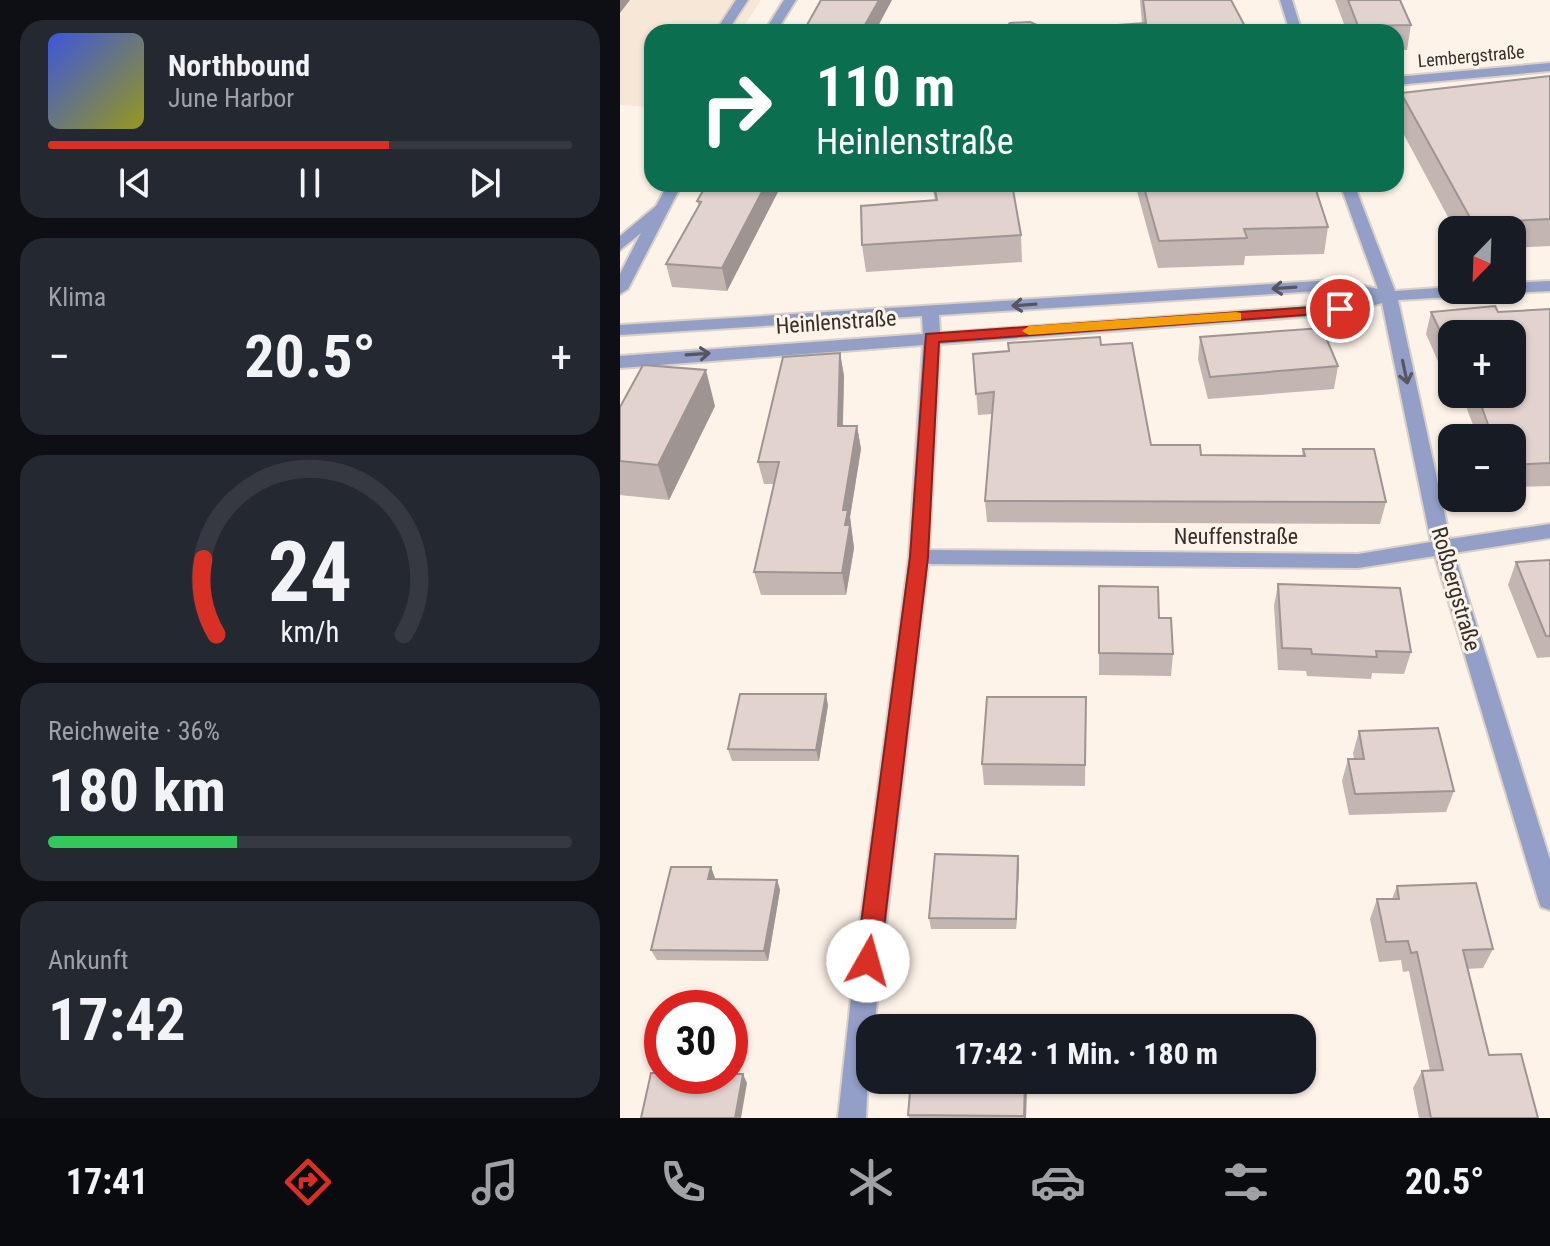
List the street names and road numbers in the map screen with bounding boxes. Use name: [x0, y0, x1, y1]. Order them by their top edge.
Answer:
street label: Lembergstraße: [1417, 41, 1525, 71]
street label: Heinlenstraße: [775, 305, 897, 339]
street label: Neuffenstraße: [1174, 524, 1298, 549]
street label: Roßbergstraße: [1426, 524, 1486, 654]

